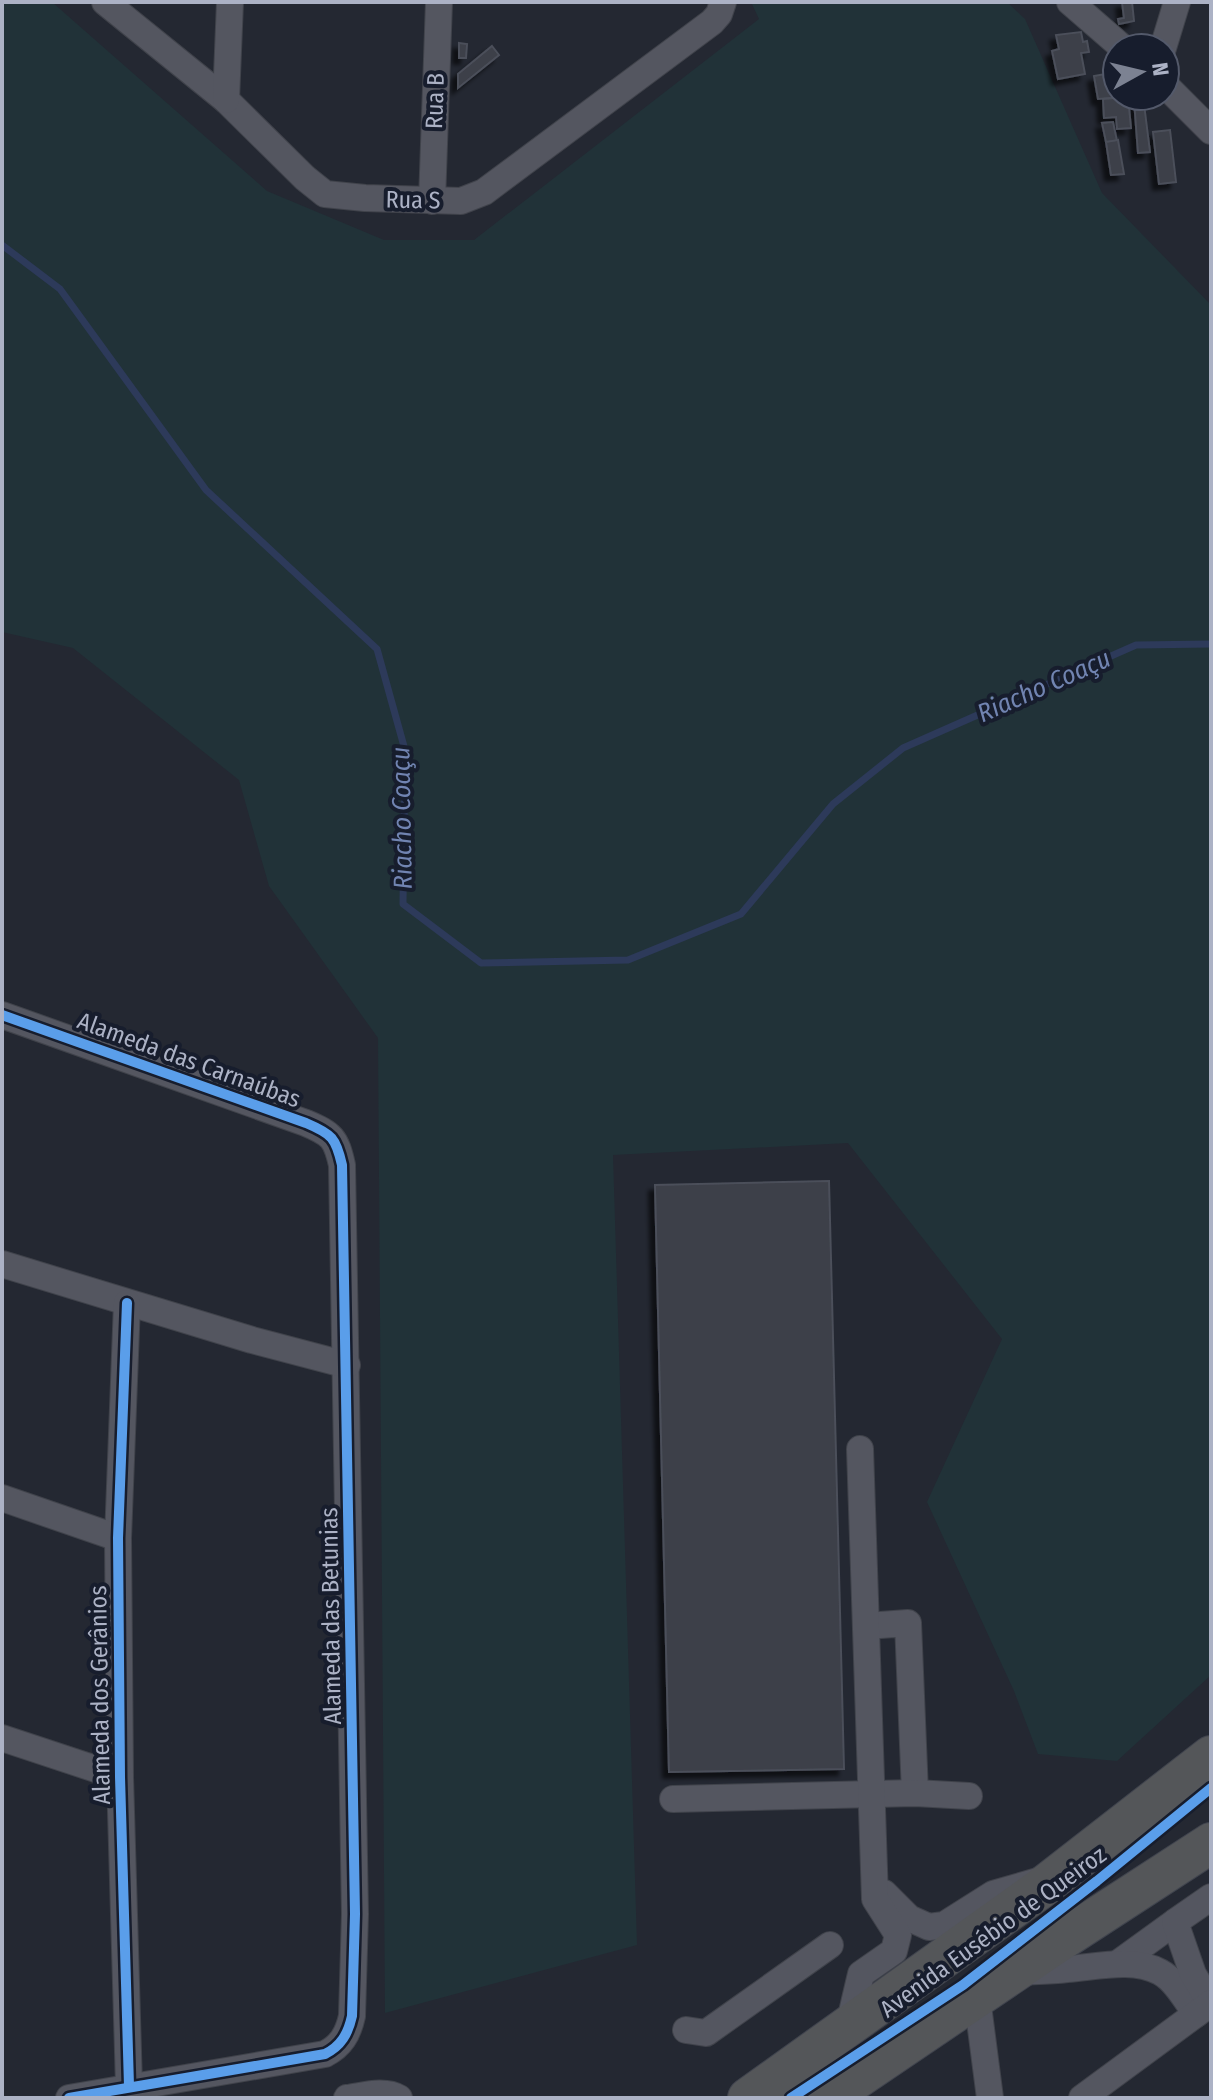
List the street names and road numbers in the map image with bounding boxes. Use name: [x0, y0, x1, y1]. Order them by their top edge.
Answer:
street label: Rua B: [420, 72, 450, 130]
street label: Rua S: [385, 186, 441, 214]
street label: Alameda das Carnaúbas: [74, 1007, 304, 1113]
street label: Alameda das Betunias: [315, 1507, 347, 1725]
street label: Alameda dos Gerânios: [84, 1585, 116, 1805]
street label: Avenida Eusébio de Queiroz: [875, 1841, 1111, 2023]

